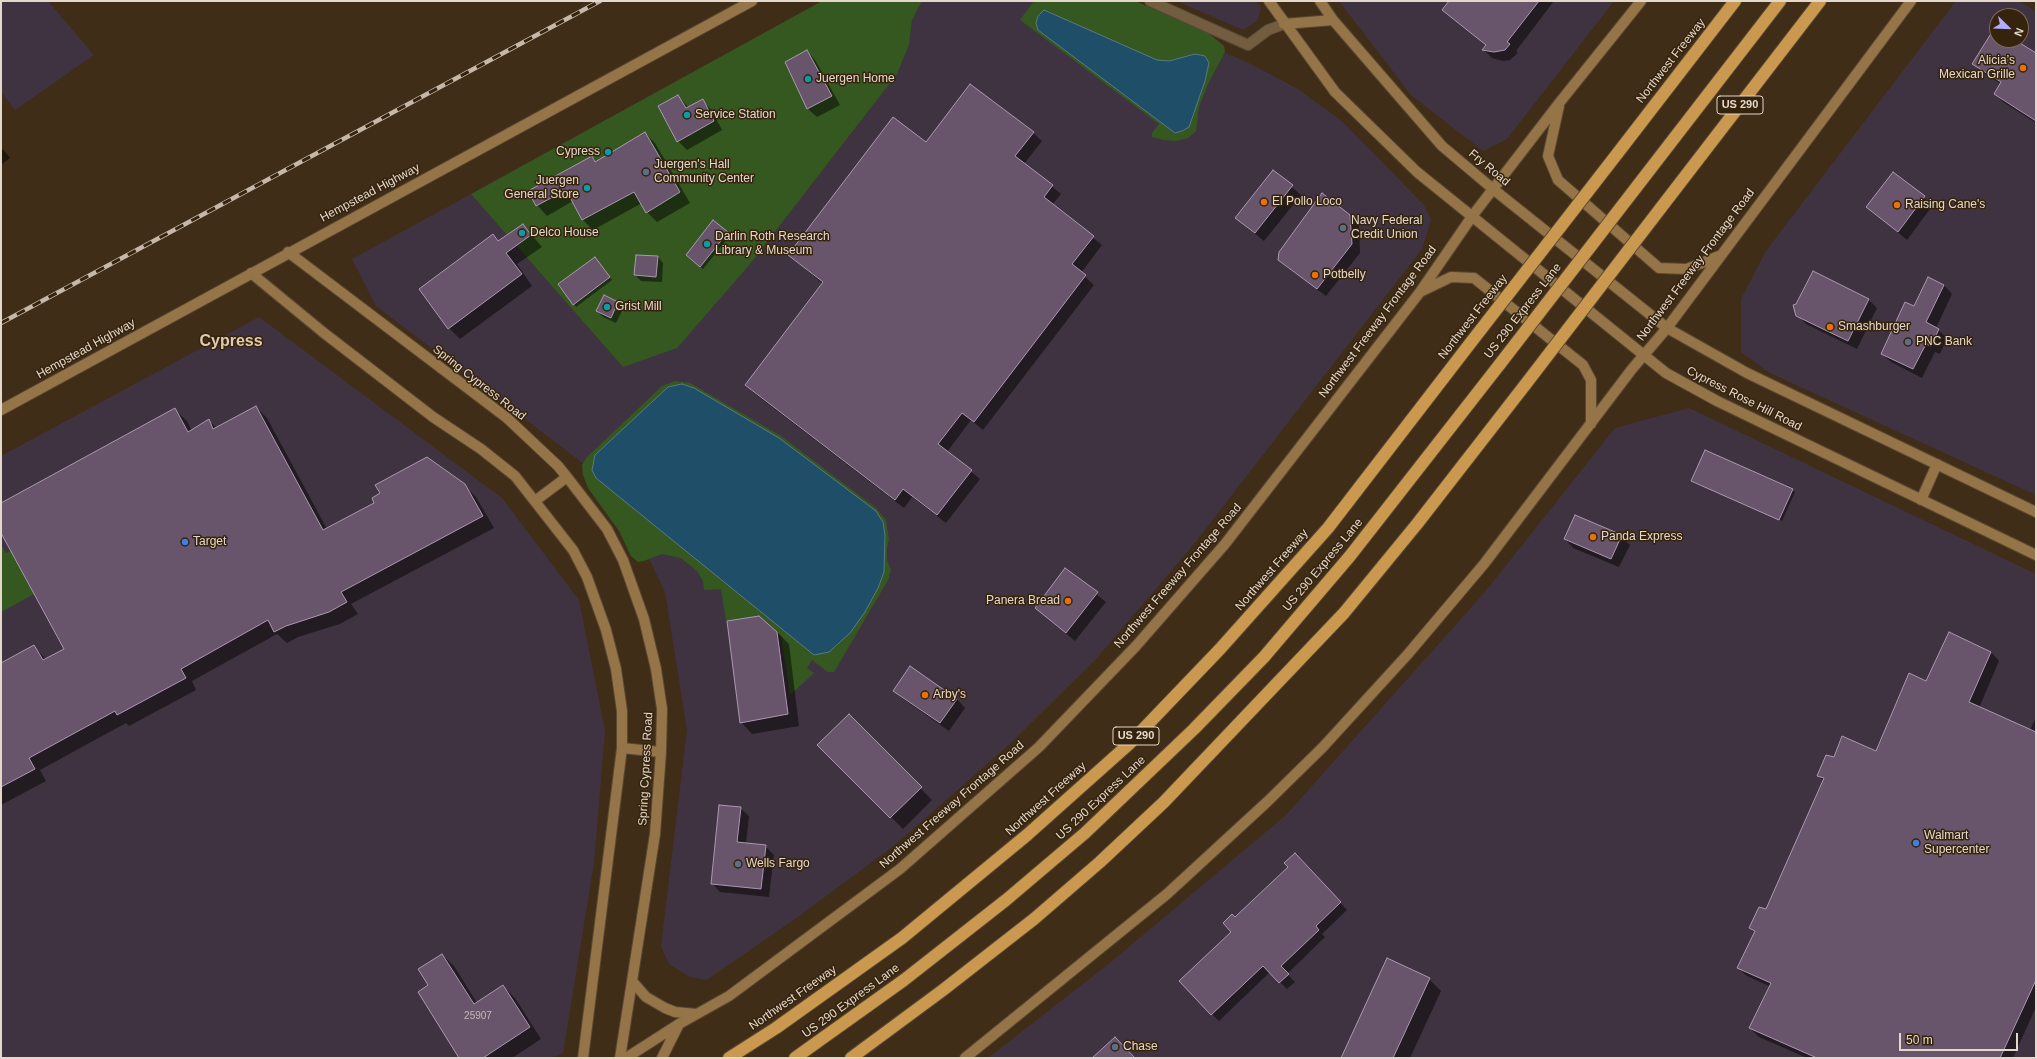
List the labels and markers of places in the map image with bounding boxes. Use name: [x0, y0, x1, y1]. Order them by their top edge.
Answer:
place label: Alicia’s Mexican Grille: [1939, 54, 2015, 82]
marker: Alicia’s Mexican Grille: [2018, 63, 2028, 73]
place label: Juergen Home: [816, 72, 895, 86]
marker: Juergen Home: [803, 74, 813, 84]
place label: Service Station: [695, 108, 776, 122]
marker: Service Station: [682, 110, 692, 120]
place label: Cypress: [556, 145, 600, 159]
marker: Cypress: [603, 147, 613, 157]
place label: Juergen's Hall Community Center: [654, 158, 754, 186]
marker: Juergen's Hall Community Center: [641, 167, 651, 177]
place label: Juergen General Store: [504, 174, 579, 202]
marker: Juergen General Store: [582, 183, 592, 193]
place label: El Pollo Loco: [1272, 195, 1342, 209]
marker: El Pollo Loco: [1259, 197, 1269, 207]
place label: Raising Cane's: [1905, 198, 1985, 212]
marker: Raising Cane's: [1892, 200, 1902, 210]
place label: Navy Federal Credit Union: [1351, 214, 1422, 242]
marker: Navy Federal Credit Union: [1338, 223, 1348, 233]
place label: Delco House: [530, 226, 599, 240]
marker: Delco House: [517, 228, 527, 238]
place label: Darlin Roth Research Library & Museum: [715, 230, 830, 258]
marker: Darlin Roth Research Library & Museum: [702, 239, 712, 249]
place label: Potbelly: [1323, 268, 1366, 282]
marker: Potbelly: [1310, 270, 1320, 280]
place label: Grist Mill: [615, 300, 662, 314]
marker: Grist Mill: [602, 302, 612, 312]
place label: Smashburger: [1838, 320, 1910, 334]
marker: Smashburger: [1825, 322, 1835, 332]
place label: PNC Bank: [1916, 335, 1972, 349]
marker: PNC Bank: [1903, 337, 1913, 347]
place label: Panda Express: [1601, 530, 1682, 544]
marker: Panda Express: [1588, 532, 1598, 542]
place label: Target: [193, 535, 226, 549]
marker: Target: [180, 537, 190, 547]
place label: Panera Bread: [986, 594, 1060, 608]
marker: Panera Bread: [1063, 596, 1073, 606]
place label: Arby's: [933, 688, 966, 702]
marker: Arby's: [920, 690, 930, 700]
place label: Walmart Supercenter: [1924, 829, 1989, 857]
marker: Walmart Supercenter: [1911, 838, 1921, 848]
place label: Wells Fargo: [746, 857, 810, 871]
marker: Wells Fargo: [733, 859, 743, 869]
place label: Chase: [1123, 1040, 1158, 1054]
marker: Chase: [1110, 1042, 1120, 1052]

